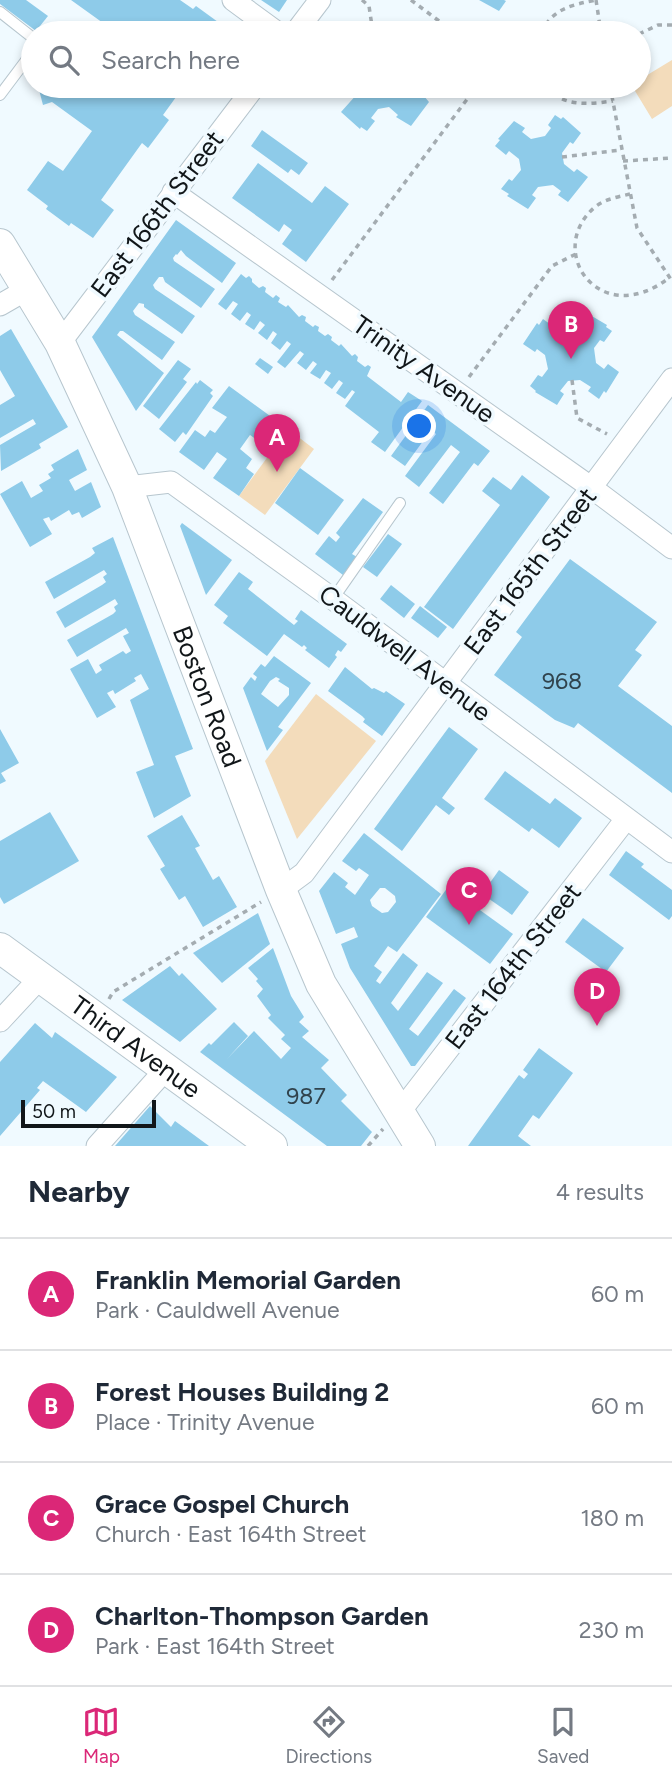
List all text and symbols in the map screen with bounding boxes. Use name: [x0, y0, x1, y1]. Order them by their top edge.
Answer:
search box: [21, 21, 651, 98]
icon: search: [45, 41, 83, 79]
text: Search here: [101, 44, 240, 76]
street label: East 166th Street: [84, 124, 230, 304]
pin: B: [548, 301, 594, 359]
street label: Trinity Avenue: [347, 308, 501, 430]
your location: [402, 409, 436, 443]
pin: A: [254, 414, 300, 472]
street label: East 165th Street: [457, 481, 603, 661]
street label: Cauldwell Avenue: [312, 578, 498, 728]
street label: Boston Road: [166, 621, 249, 772]
house number: 968: [542, 667, 582, 695]
pin: C: [446, 867, 492, 925]
street label: East 164th Street: [438, 876, 588, 1056]
pin: D: [574, 968, 620, 1026]
street label: Third Avenue: [64, 989, 207, 1105]
house number: 987: [286, 1082, 326, 1110]
scale bar: [21, 1097, 156, 1129]
text: 50 m: [32, 1100, 76, 1123]
text: Nearby: [28, 1173, 130, 1210]
text: 4 results: [556, 1178, 644, 1206]
text: Franklin Memorial Garden: [95, 1264, 401, 1296]
text: A: [43, 1280, 59, 1308]
text: 60 m: [591, 1280, 644, 1308]
text: Park · Cauldwell Avenue: [95, 1296, 340, 1324]
text: Forest Houses Building 2: [95, 1376, 389, 1408]
text: B: [44, 1392, 58, 1420]
text: 60 m: [591, 1392, 644, 1420]
text: Place · Trinity Avenue: [95, 1408, 314, 1436]
text: Grace Gospel Church: [95, 1488, 349, 1520]
text: C: [43, 1504, 59, 1532]
text: 180 m: [580, 1504, 644, 1532]
text: Church · East 164th Street: [95, 1520, 366, 1548]
text: Charlton-Thompson Garden: [95, 1600, 429, 1632]
text: D: [43, 1616, 59, 1644]
text: 230 m: [579, 1616, 644, 1644]
text: Park · East 164th Street: [95, 1632, 335, 1660]
tab: Map: [82, 1703, 120, 1768]
tab: Directions: [285, 1703, 372, 1768]
tab: Saved: [537, 1703, 589, 1768]

